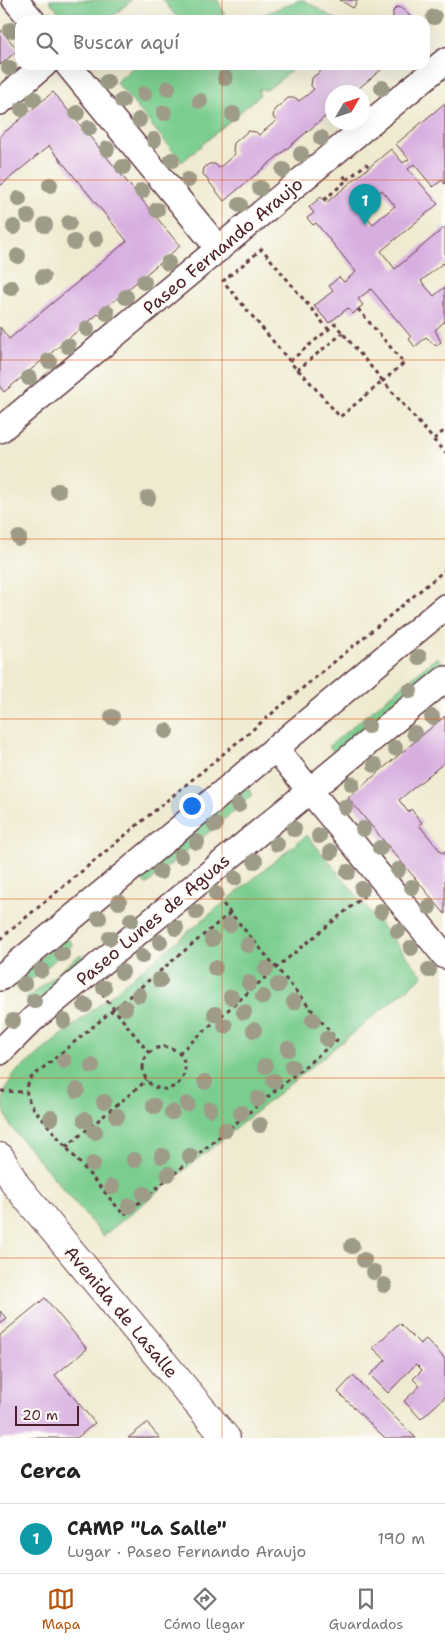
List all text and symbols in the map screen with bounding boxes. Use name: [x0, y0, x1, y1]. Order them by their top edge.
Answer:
search box: [15, 15, 430, 70]
icon: search: [33, 29, 61, 57]
text: Buscar aquí: [73, 30, 179, 55]
north arrow: [325, 85, 370, 130]
street label: Paseo Fernando Araujo: [138, 172, 308, 320]
pin: 1: [349, 184, 381, 225]
your location: [179, 793, 205, 819]
street label: Paseo Lunes de Aguas: [71, 849, 235, 991]
street label: Avenida de Lasalle: [59, 1241, 183, 1383]
scale bar: [15, 1403, 79, 1426]
text: 20 m: [22, 1406, 58, 1424]
text: Cerca: [20, 1457, 81, 1485]
text: CAMP "La Salle": [67, 1516, 227, 1541]
text: 1: [32, 1528, 40, 1549]
text: 190 m: [378, 1528, 425, 1549]
text: Lugar · Paseo Fernando Araujo: [67, 1541, 306, 1562]
tab: Mapa: [42, 1585, 80, 1633]
tab: Cómo llegar: [164, 1585, 245, 1633]
tab: Guardados: [329, 1585, 403, 1633]

